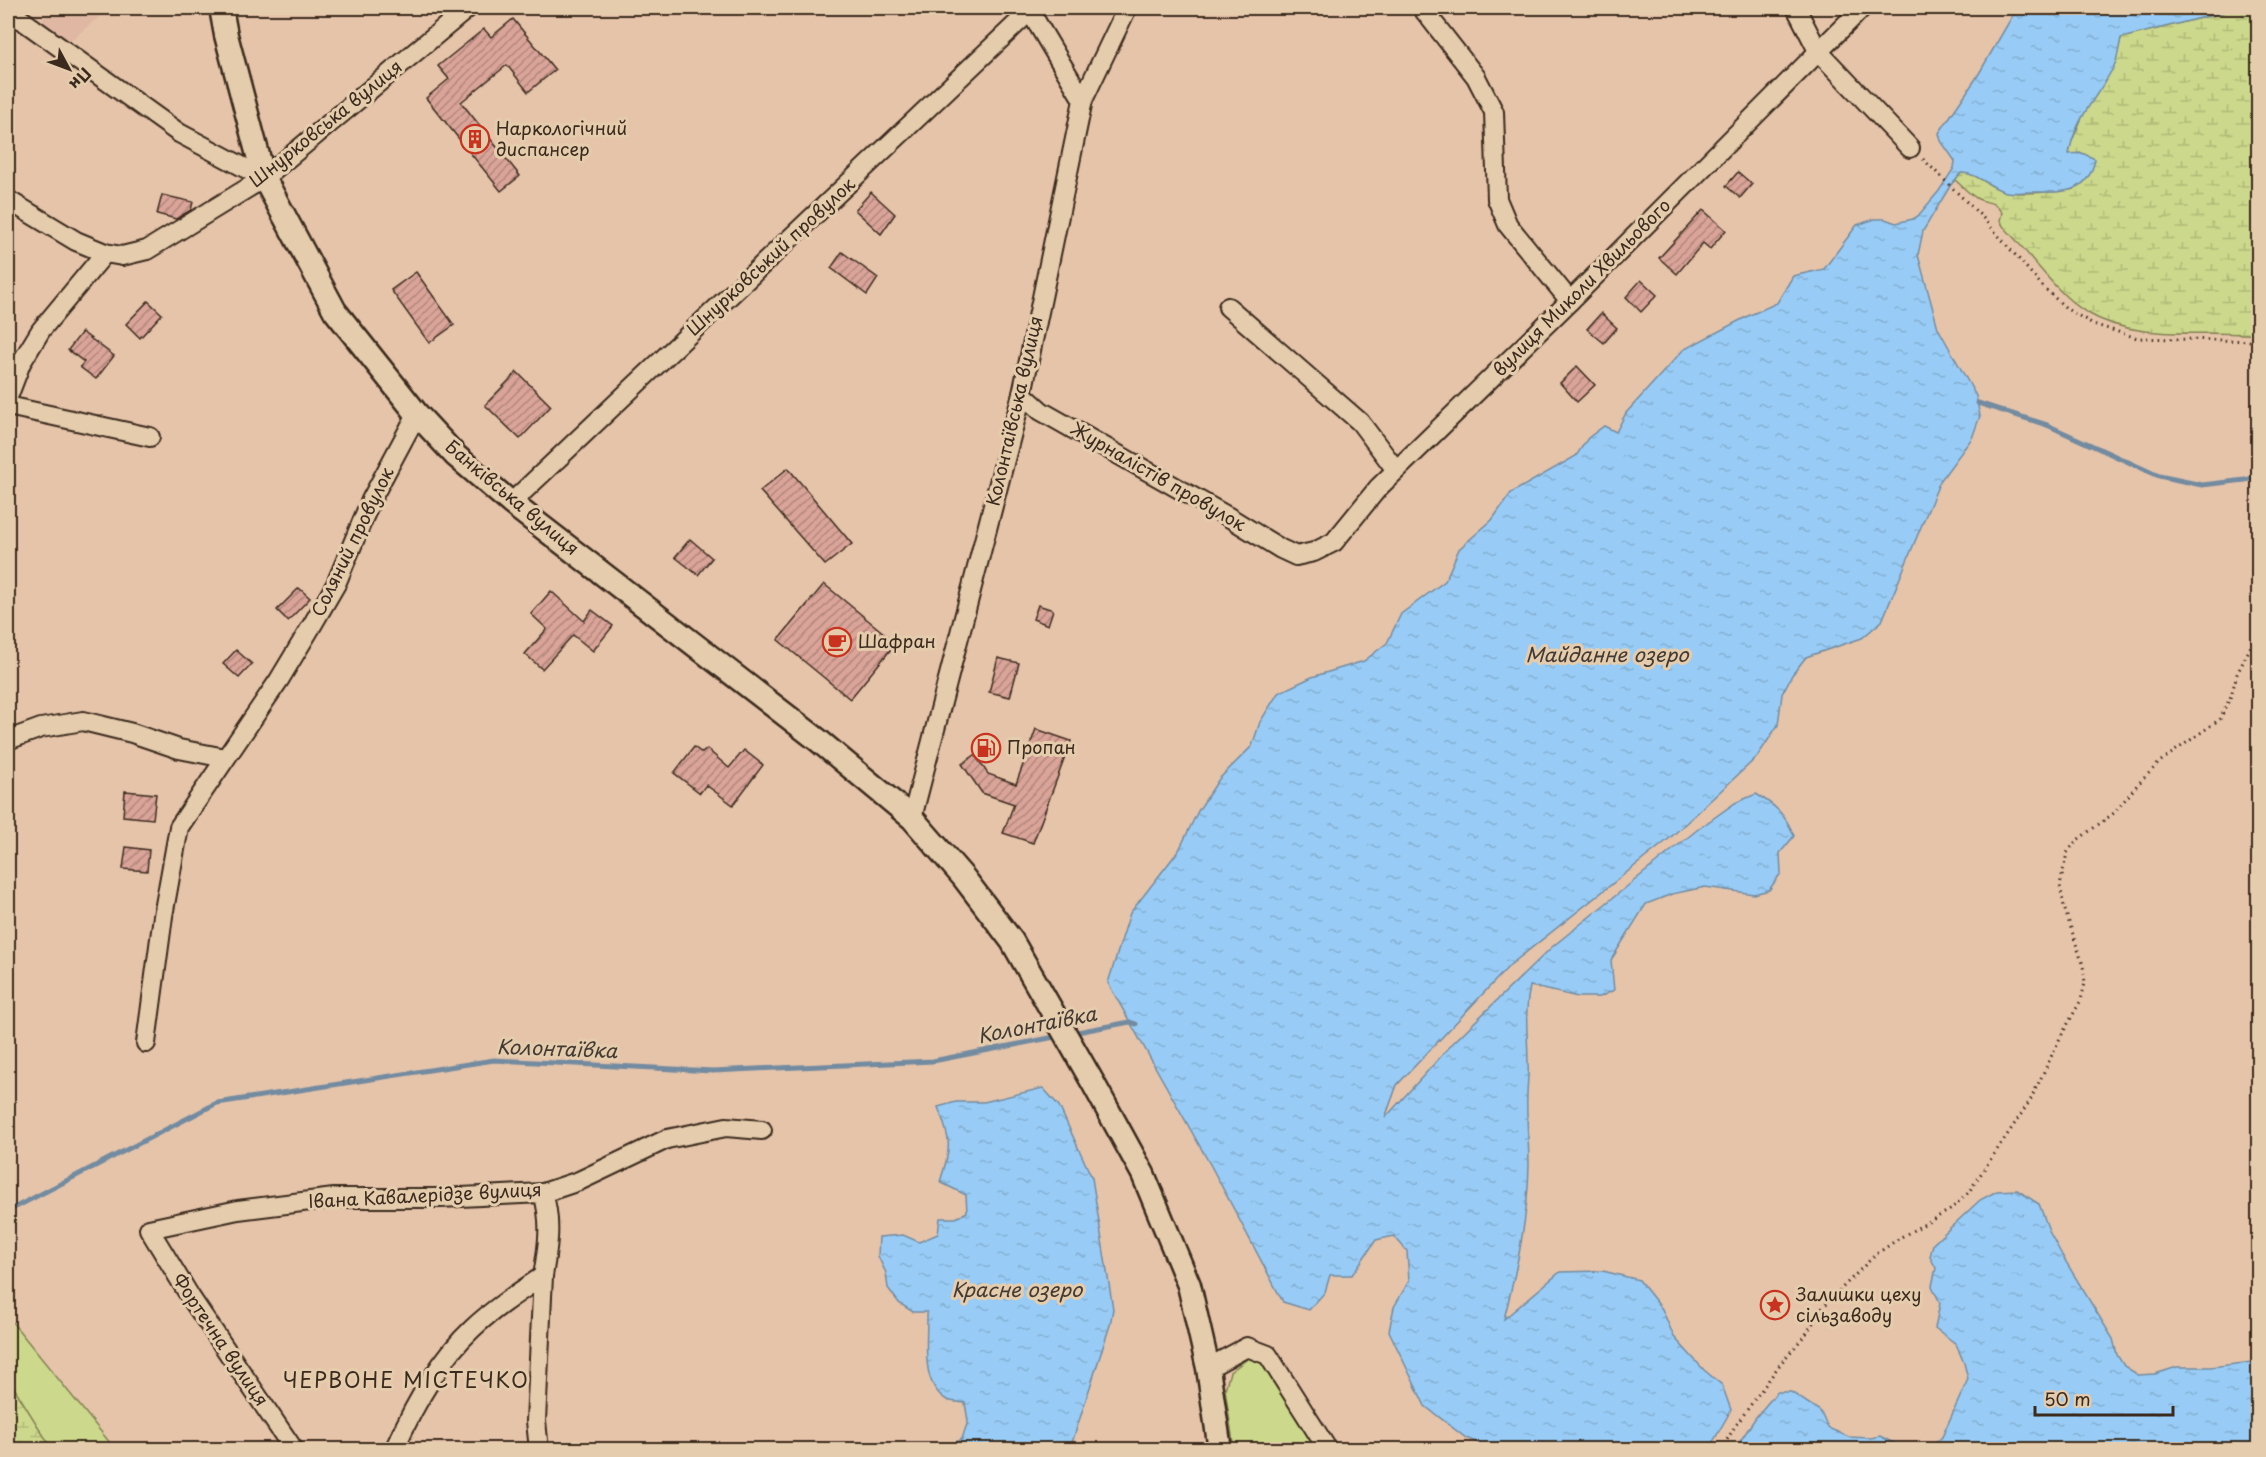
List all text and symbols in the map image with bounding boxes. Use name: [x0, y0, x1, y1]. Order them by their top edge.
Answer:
north arrow: [39, 39, 99, 99]
street label: Шнурковська вулиця: [243, 52, 407, 193]
text: Пн: [64, 63, 98, 96]
place label: Наркологічний диспансер: [496, 114, 627, 162]
building icon: Наркологічний диспансер: [459, 123, 491, 155]
street label: Шнурковський провулок: [680, 170, 861, 341]
street label: вулиця Миколи Хвильового: [1486, 192, 1676, 382]
street label: Колонтаївська вулиця: [979, 313, 1049, 508]
street label: Журналістів провулок: [1066, 414, 1252, 537]
street label: Банківська вулиця: [440, 433, 586, 561]
street label: Соляний провулок: [304, 462, 400, 621]
cafe icon: Шафран: [821, 626, 853, 658]
place label: Шафран: [858, 627, 936, 654]
water label: Майданне озеро: [1525, 639, 1690, 669]
fuel station icon: Пропан: [970, 732, 1002, 764]
place label: Пропан: [1007, 733, 1076, 760]
water label: Колонтаївка: [975, 998, 1099, 1050]
water label: Колонтаївка: [496, 1031, 618, 1065]
street label: Івана Кавалерідзе вулиця: [308, 1175, 542, 1214]
street label: Фортечна вулиця: [167, 1267, 276, 1411]
water label: Красне озеро: [952, 1274, 1084, 1304]
place label: Залишки цеху сільзаводу: [1795, 1280, 1921, 1328]
place icon: Залишки цеху сільзаводу: [1759, 1289, 1791, 1321]
district label: ЧЕРВОНЕ МІСТЕЧКО: [283, 1363, 529, 1395]
scale bar: [2035, 1379, 2173, 1417]
text: 50 m: [2044, 1385, 2091, 1412]

